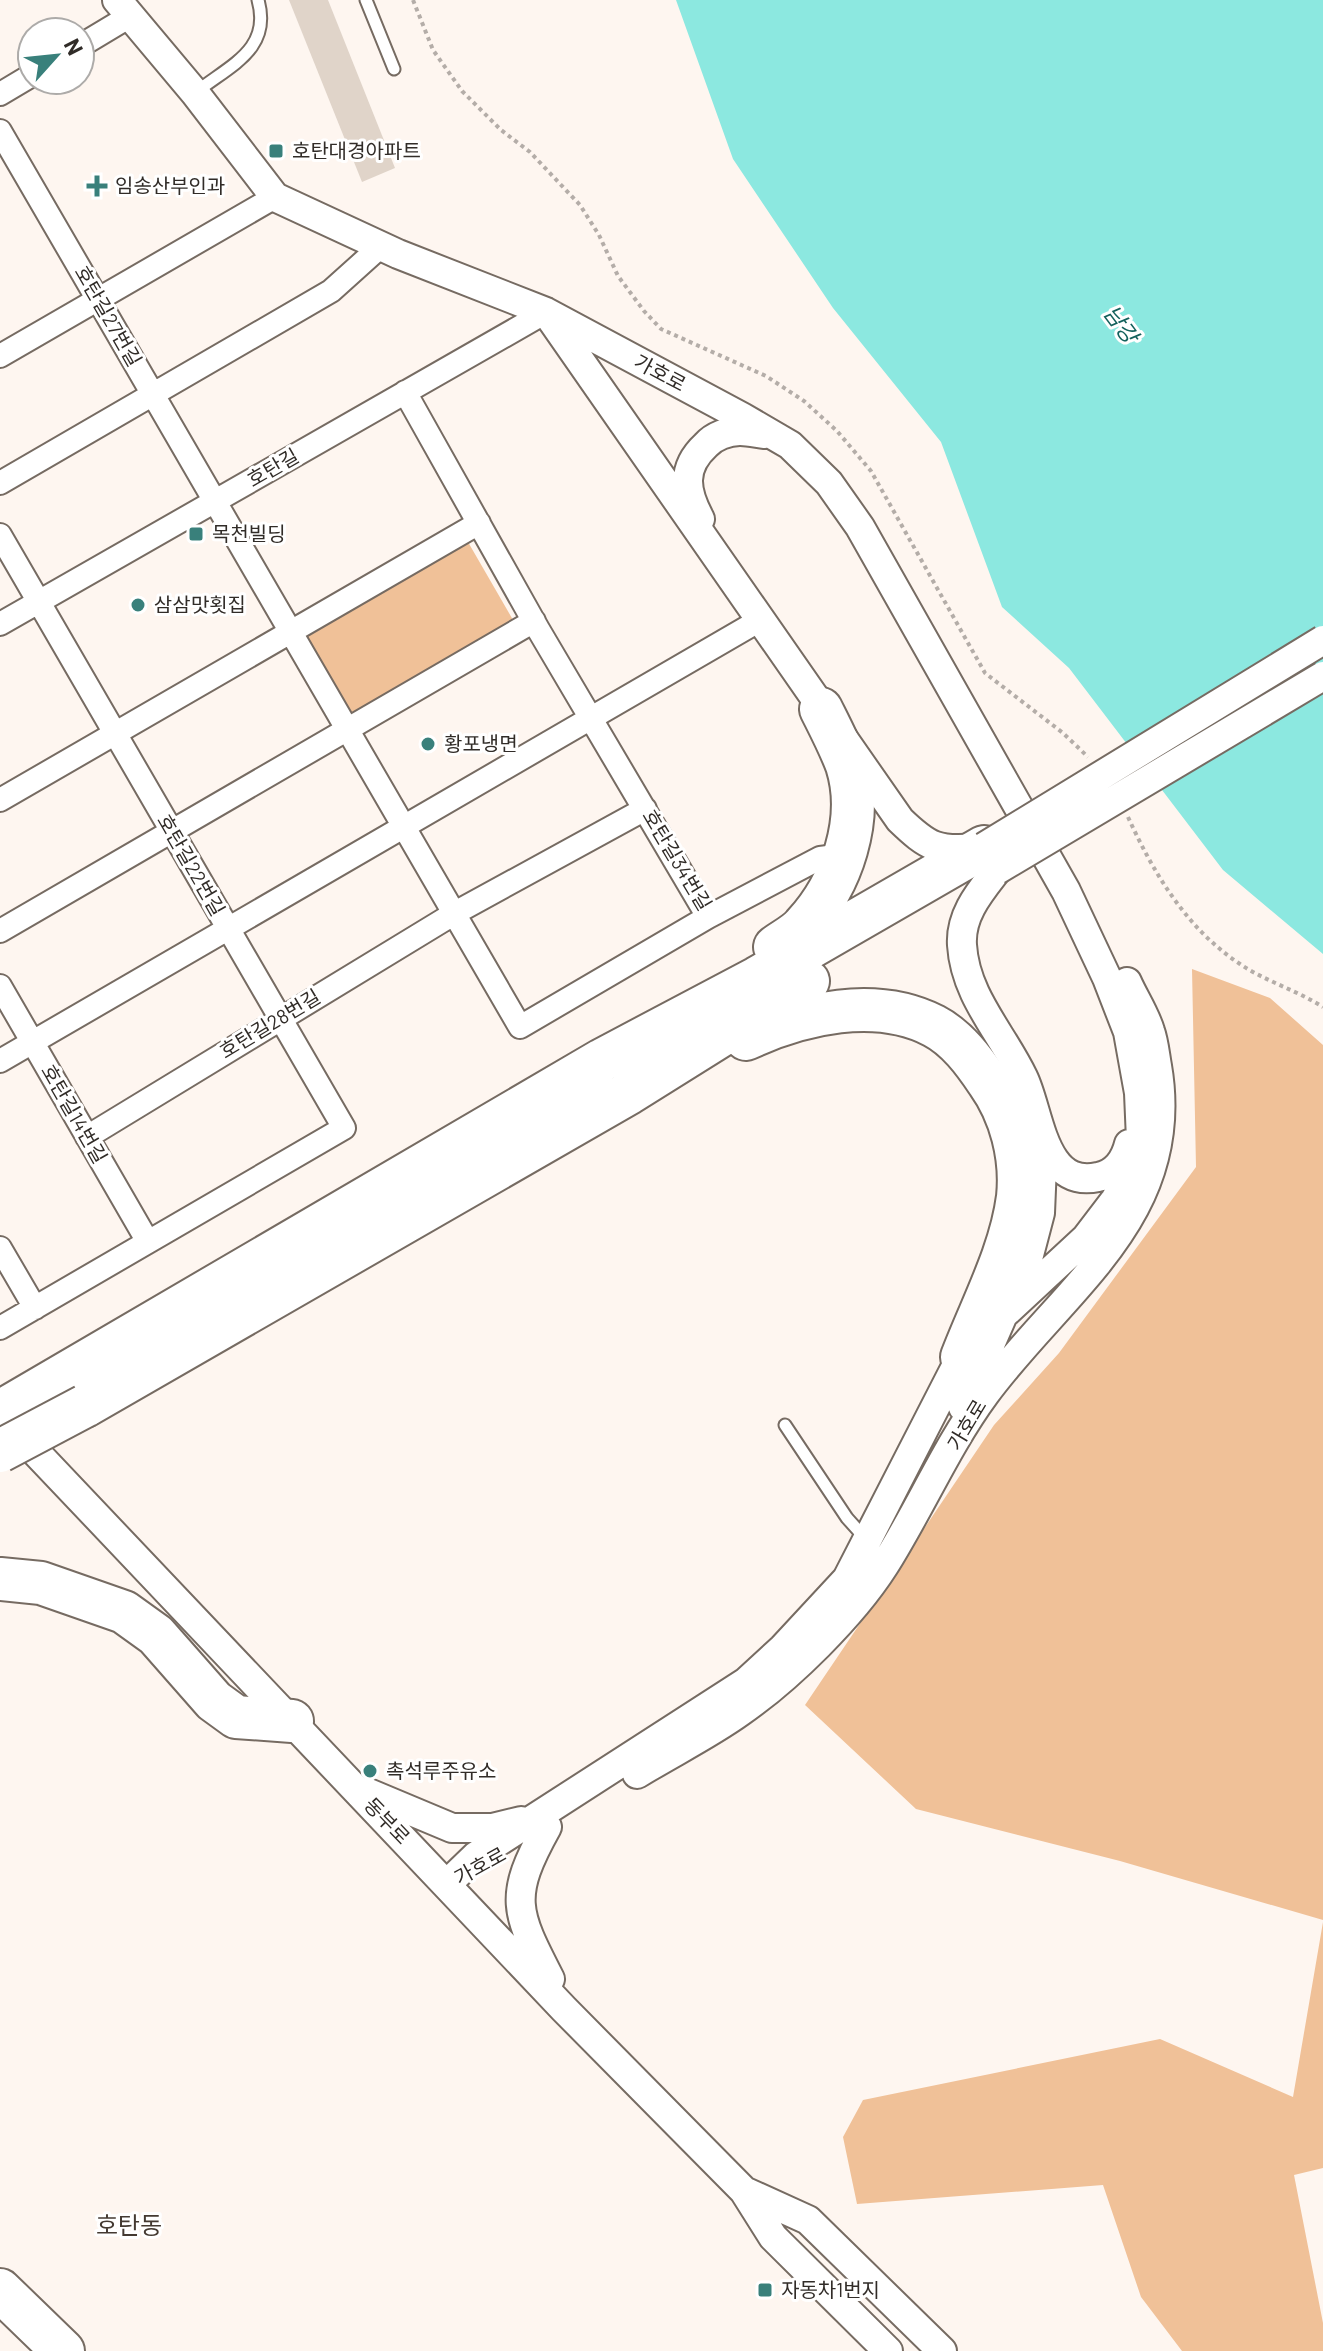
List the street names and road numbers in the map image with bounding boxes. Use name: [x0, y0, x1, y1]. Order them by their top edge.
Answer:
street label: 호탄길27번길: [70, 261, 147, 370]
street label: 가호로: [630, 349, 690, 396]
street label: 호탄길: [243, 443, 302, 491]
street label: 호탄길34번길: [638, 805, 717, 914]
street label: 호탄길22번길: [153, 809, 231, 920]
street label: 호탄길28번길: [215, 984, 324, 1063]
street label: 호탄길14번길: [37, 1060, 113, 1167]
street label: 가호로: [942, 1395, 991, 1454]
street label: 동부로: [360, 1792, 416, 1848]
street label: 가호로: [450, 1841, 509, 1889]

